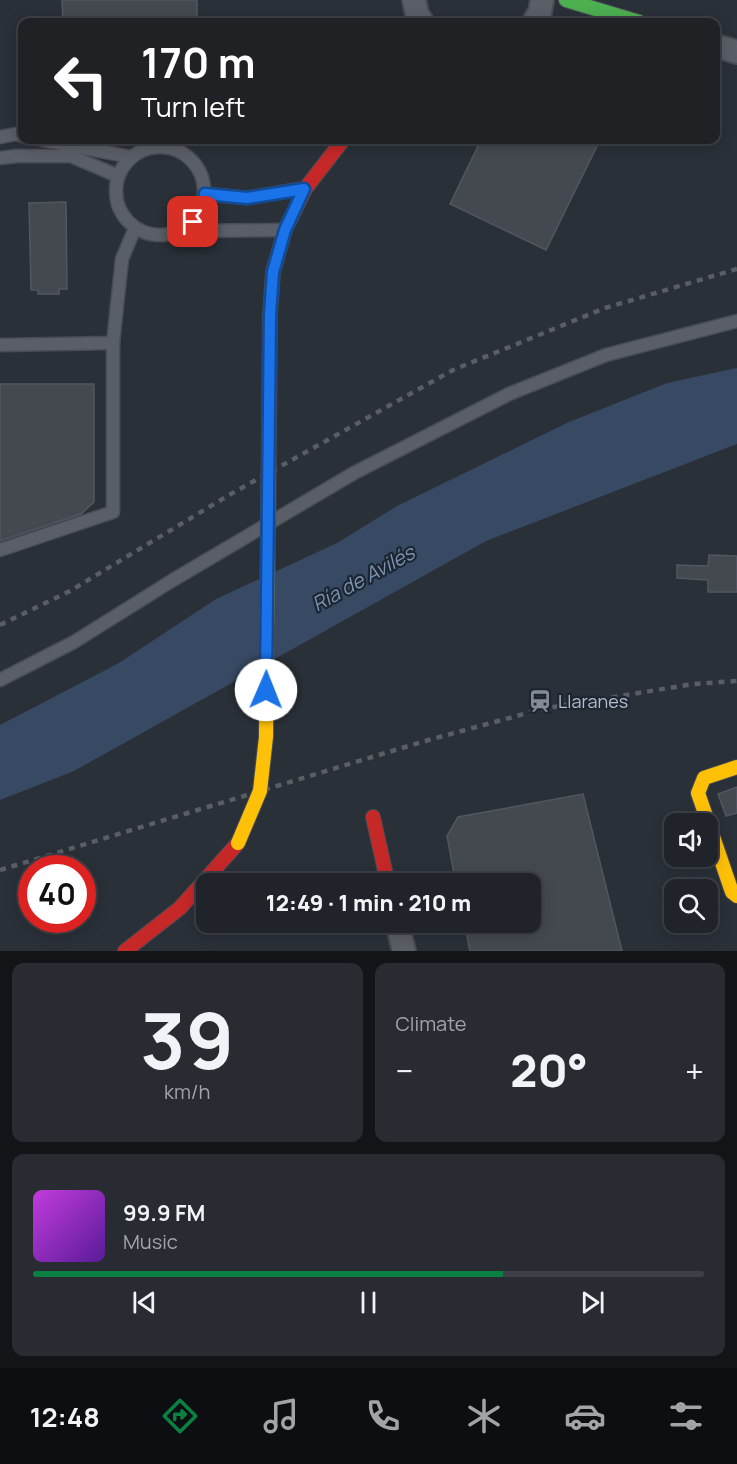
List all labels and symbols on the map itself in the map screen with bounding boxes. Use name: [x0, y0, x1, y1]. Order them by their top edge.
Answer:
pin: [167, 196, 218, 247]
water label: Ría de Avilés: [307, 538, 420, 617]
position arrow: [234, 658, 298, 722]
station icon: Llaranes: [527, 688, 553, 714]
place label: Llaranes: [558, 689, 628, 713]
speed limit sign: 40: [18, 855, 96, 933]

